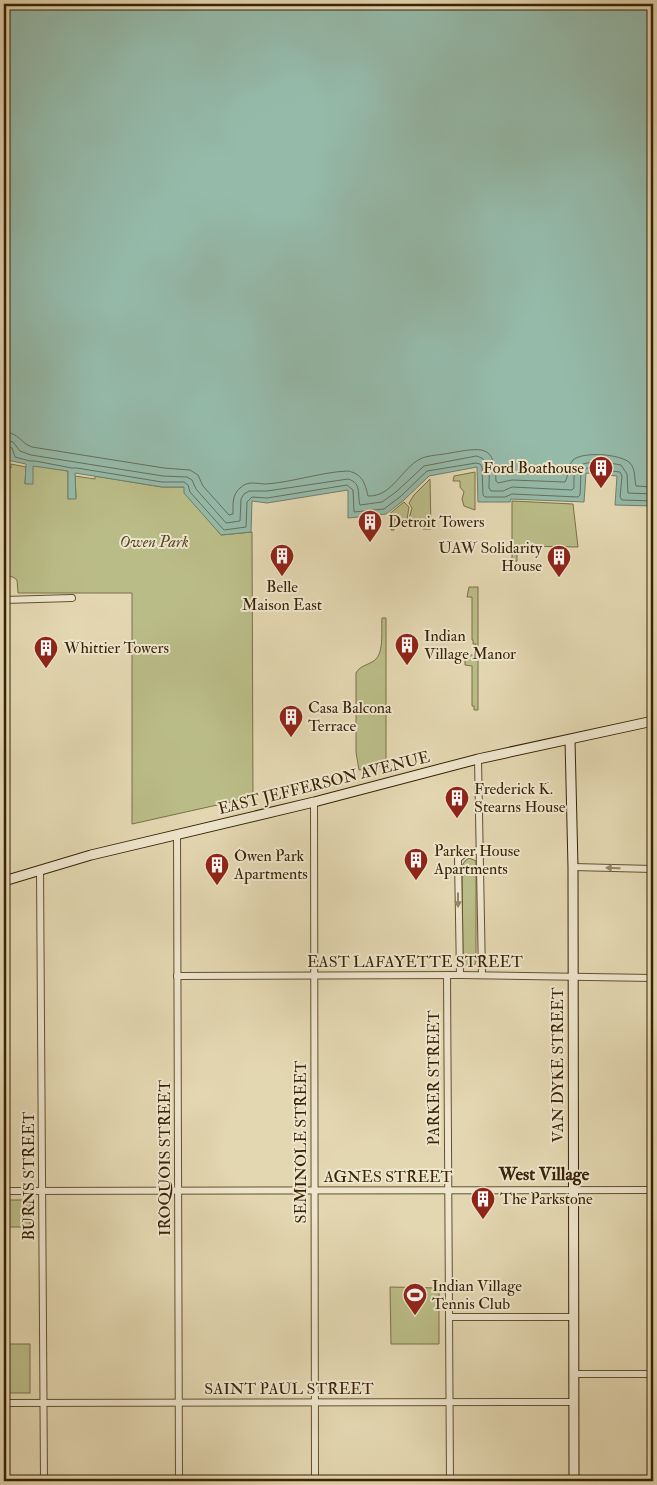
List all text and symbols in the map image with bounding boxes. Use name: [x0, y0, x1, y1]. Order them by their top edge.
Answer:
building icon: Ford Boathouse: [588, 455, 614, 489]
place label: Ford Boathouse: [483, 458, 584, 478]
building icon: Detroit Towers: [357, 509, 383, 543]
place label: Detroit Towers: [388, 512, 485, 532]
park label: Owen Park: [119, 532, 189, 552]
place label: UAW Solidarity House: [439, 538, 543, 576]
building icon: Belle Maison East: [269, 543, 295, 577]
building icon: UAW Solidarity House: [546, 544, 572, 578]
place label: Belle Maison East: [242, 577, 322, 615]
place label: Indian Village Manor: [424, 626, 516, 664]
building icon: Indian Village Manor: [394, 632, 420, 666]
building icon: Whittier Towers: [33, 635, 59, 669]
place label: Whittier Towers: [63, 638, 169, 658]
place label: Casa Balcona Terrace: [308, 698, 392, 736]
building icon: Casa Balcona Terrace: [278, 704, 304, 738]
street label: EAST JEFFERSON AVENUE: [216, 747, 432, 820]
place label: Frederick K. Stearns House: [474, 779, 566, 817]
building icon: Frederick K. Stearns House: [444, 785, 470, 819]
place label: Parker House Apartments: [433, 841, 520, 880]
place label: Owen Park Apartments: [233, 846, 308, 885]
building icon: Parker House Apartments: [403, 847, 429, 881]
building icon: Owen Park Apartments: [204, 852, 230, 886]
one-way arrow: [605, 864, 621, 872]
one-way arrow: [454, 892, 462, 908]
street label: EAST LAFAYETTE STREET: [307, 952, 523, 972]
street label: VAN DYKE STREET: [548, 987, 568, 1143]
street label: PARKER STREET: [424, 1010, 444, 1146]
street label: SEMINOLE STREET: [291, 1060, 311, 1224]
street label: IROQUOIS STREET: [155, 1080, 175, 1236]
street label: BURNS STREET: [19, 1111, 39, 1240]
district label: West Village: [498, 1163, 590, 1186]
street label: AGNES STREET: [323, 1167, 452, 1187]
building icon: The Parkstone: [470, 1186, 496, 1220]
place label: The Parkstone: [500, 1189, 593, 1209]
place label: Indian Village Tennis Club: [432, 1276, 522, 1314]
sports icon: Indian Village Tennis Club: [402, 1282, 428, 1316]
street label: SAINT PAUL STREET: [204, 1379, 374, 1399]

